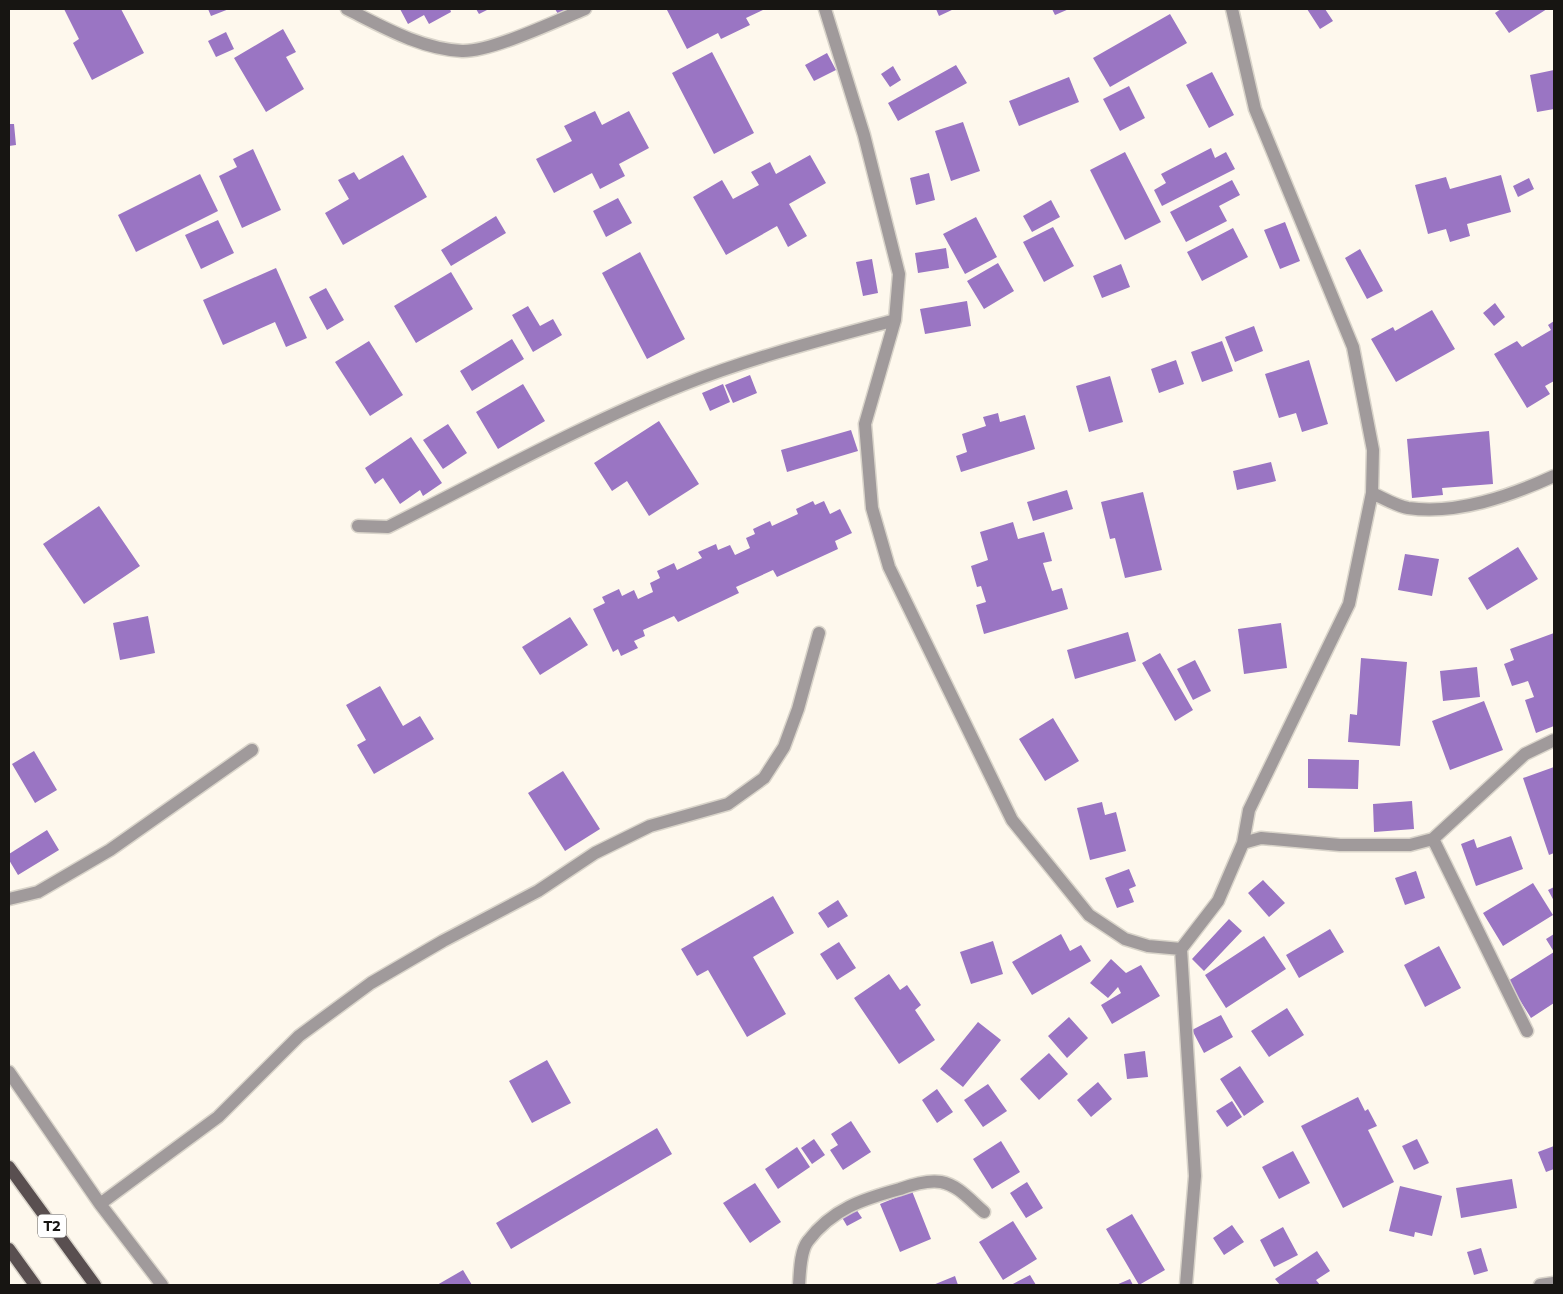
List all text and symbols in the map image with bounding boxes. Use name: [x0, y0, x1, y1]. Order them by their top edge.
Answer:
road number: T2: [38, 1214, 66, 1238]

